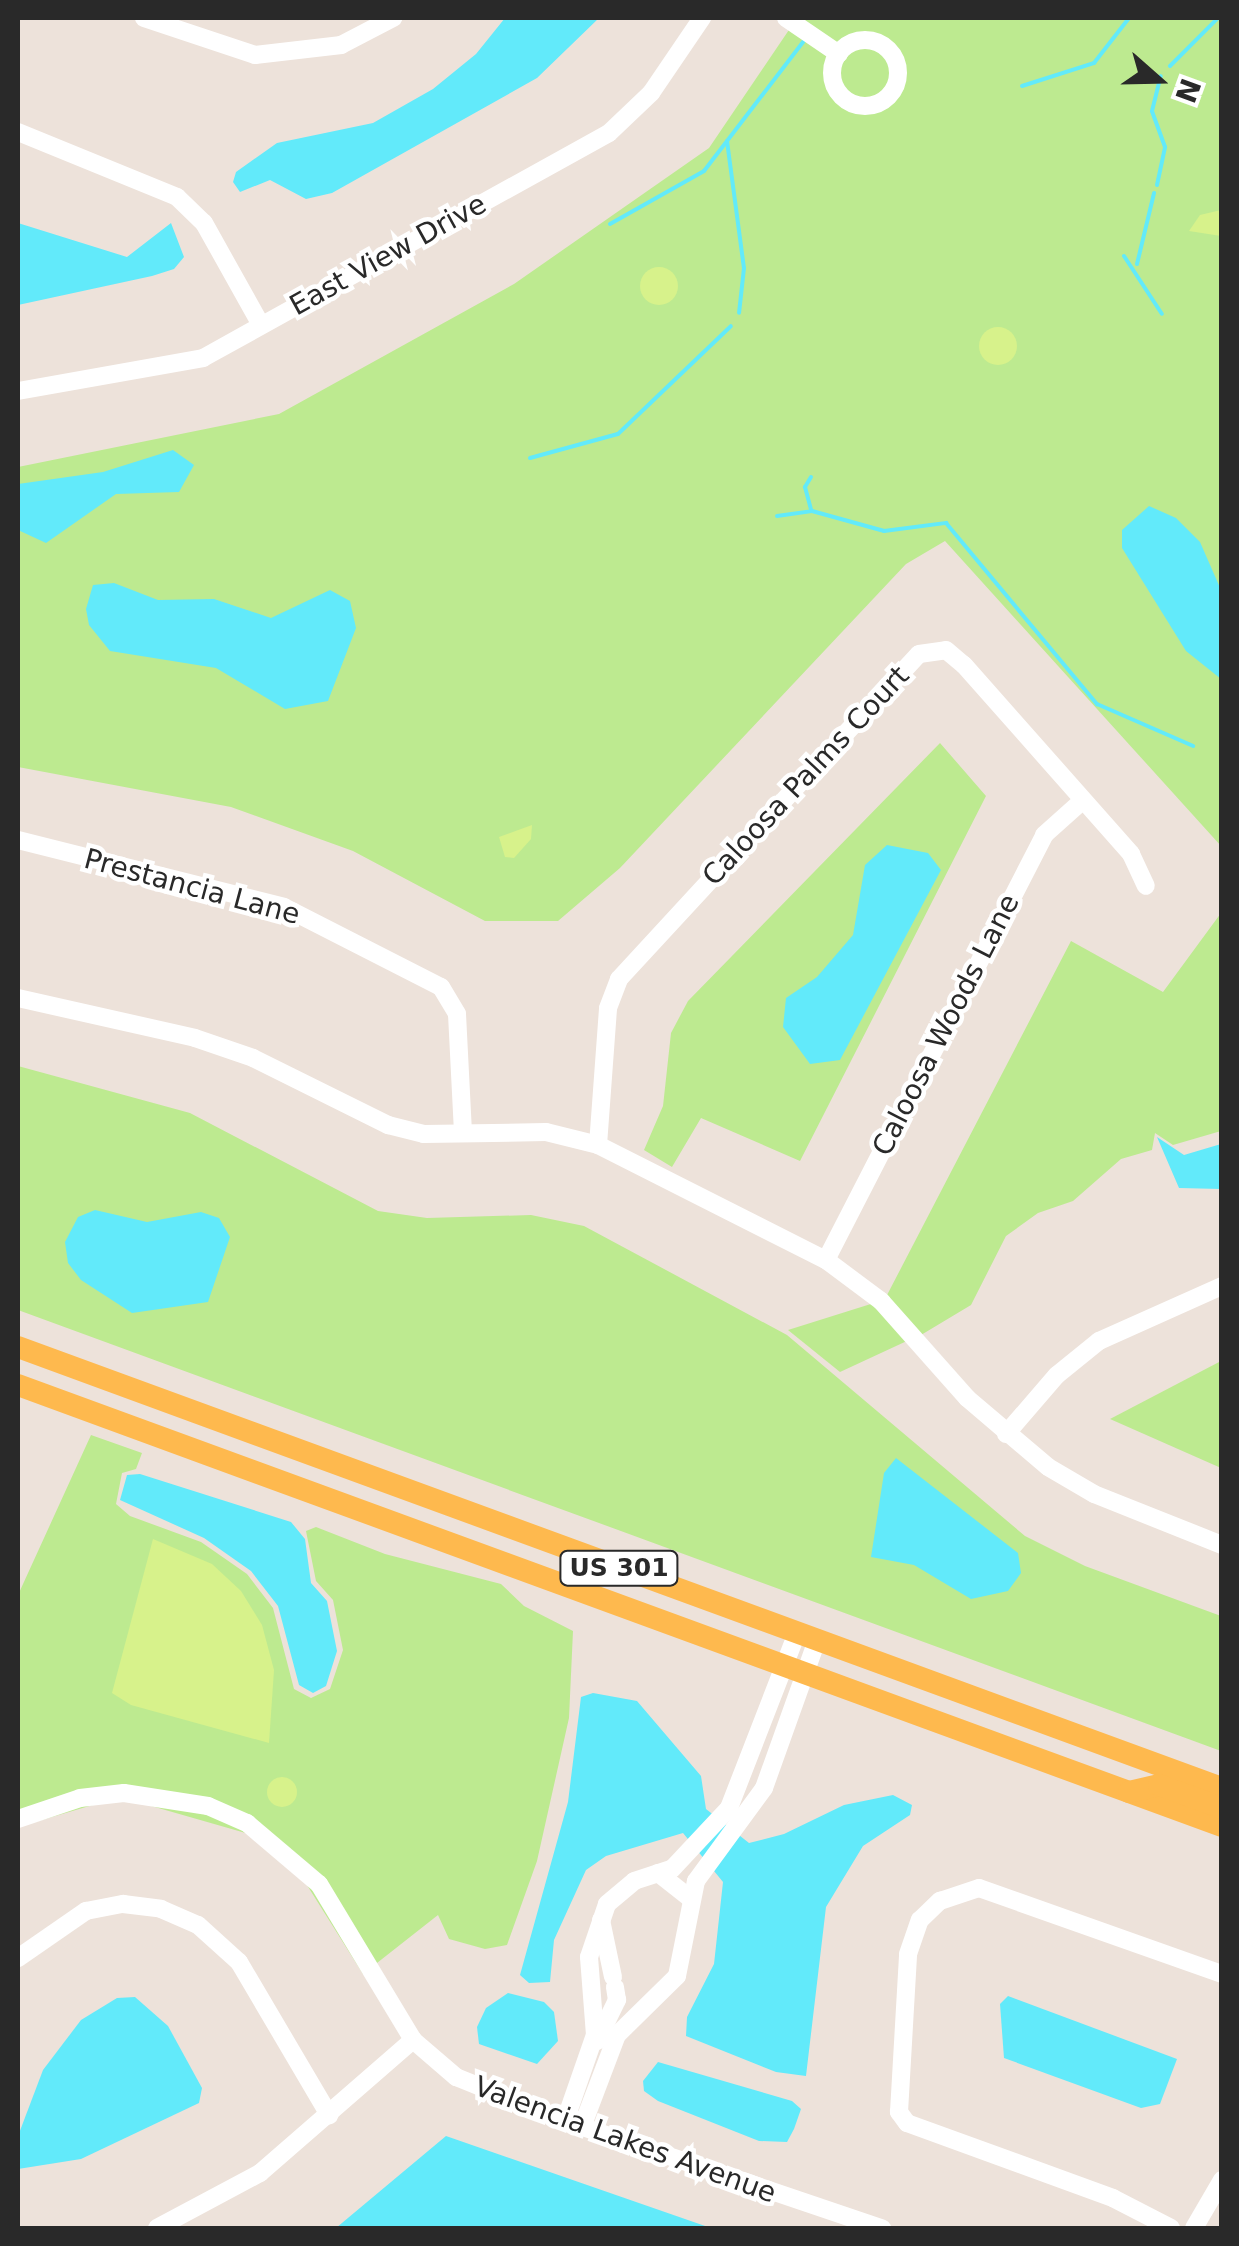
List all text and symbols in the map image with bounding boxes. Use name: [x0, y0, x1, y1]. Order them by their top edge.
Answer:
north arrow: [1109, 30, 1209, 130]
text: N: [1168, 74, 1207, 107]
street label: East View Drive: [284, 187, 492, 323]
street label: Caloosa Palms Court: [696, 659, 916, 893]
street label: Prestancia Lane: [80, 842, 304, 932]
street label: Caloosa Woods Lane: [865, 889, 1027, 1161]
road number: US 301: [559, 1548, 679, 1588]
street label: Valencia Lakes Avenue: [469, 2070, 781, 2210]

